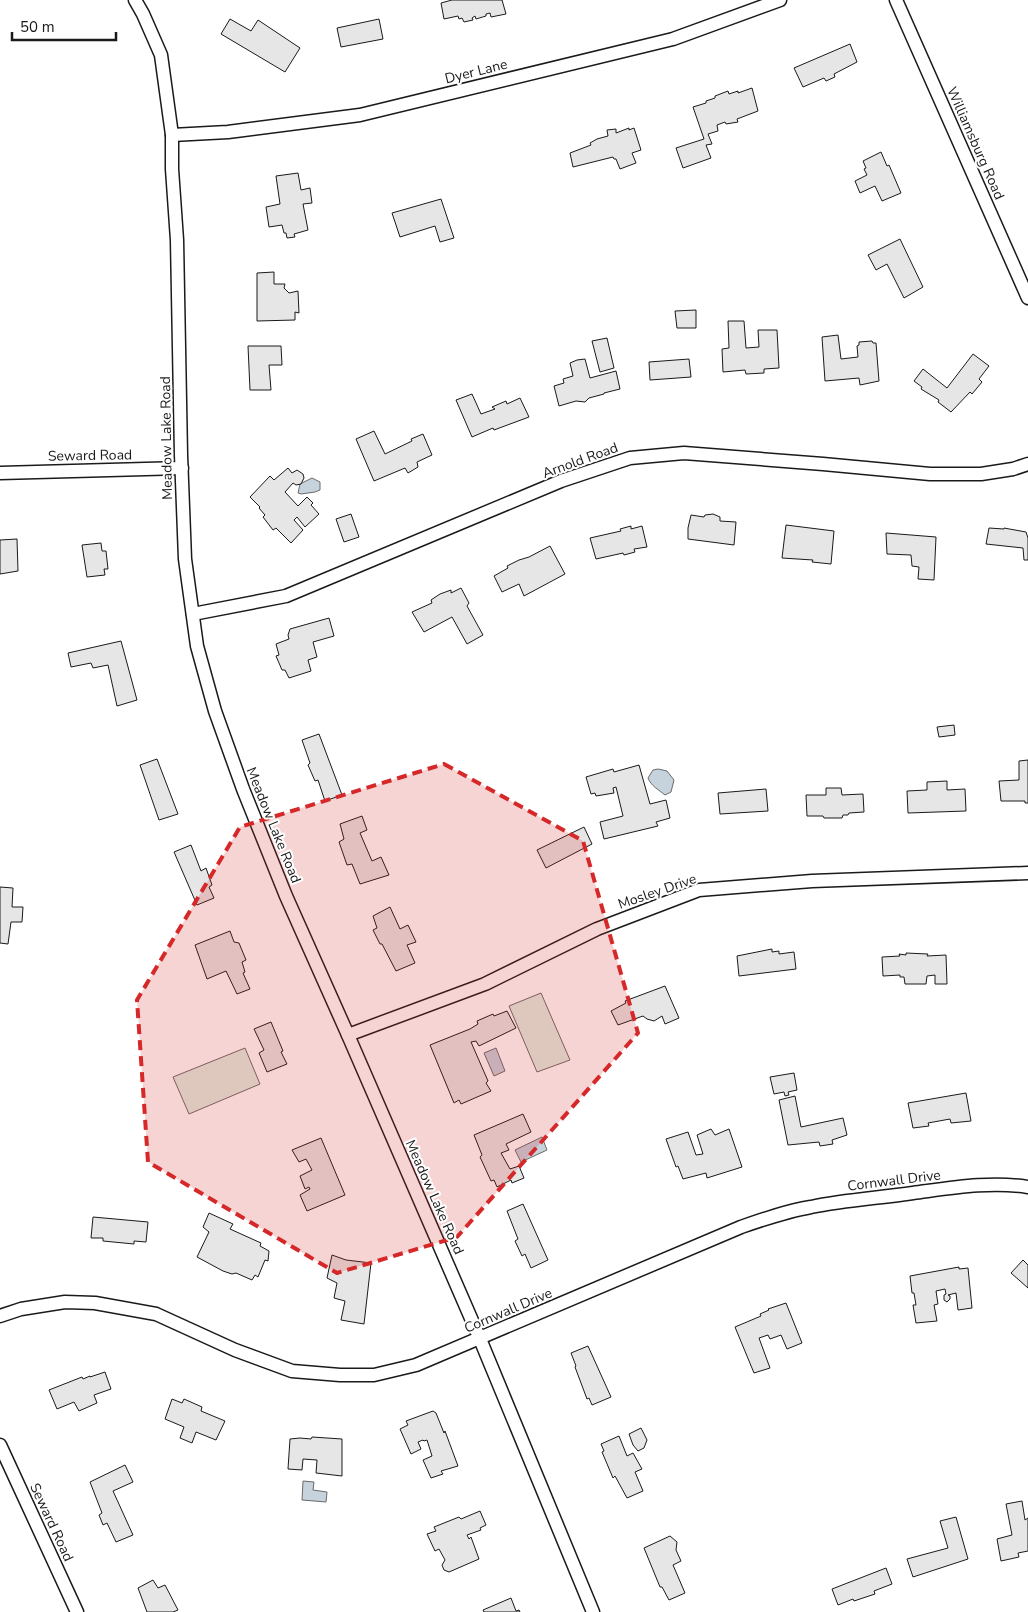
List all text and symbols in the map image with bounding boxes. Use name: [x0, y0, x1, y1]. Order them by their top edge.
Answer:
scale bar: [12, 10, 116, 42]
text: 50 m: [20, 17, 55, 37]
street label: Dyer Lane: [443, 55, 509, 88]
street label: Williamsburg Road: [942, 84, 1009, 203]
street label: Meadow Lake Road: [156, 376, 177, 500]
street label: Arnold Road: [540, 438, 621, 483]
street label: Seward Road: [48, 445, 132, 466]
street label: Meadow Lake Road: [242, 764, 305, 886]
street label: Mosley Drive: [615, 869, 699, 914]
street label: Meadow Lake Road: [401, 1137, 468, 1257]
street label: Cornwall Drive: [846, 1165, 942, 1196]
street label: Cornwall Drive: [461, 1283, 555, 1338]
street label: Seward Road: [25, 1480, 78, 1564]

